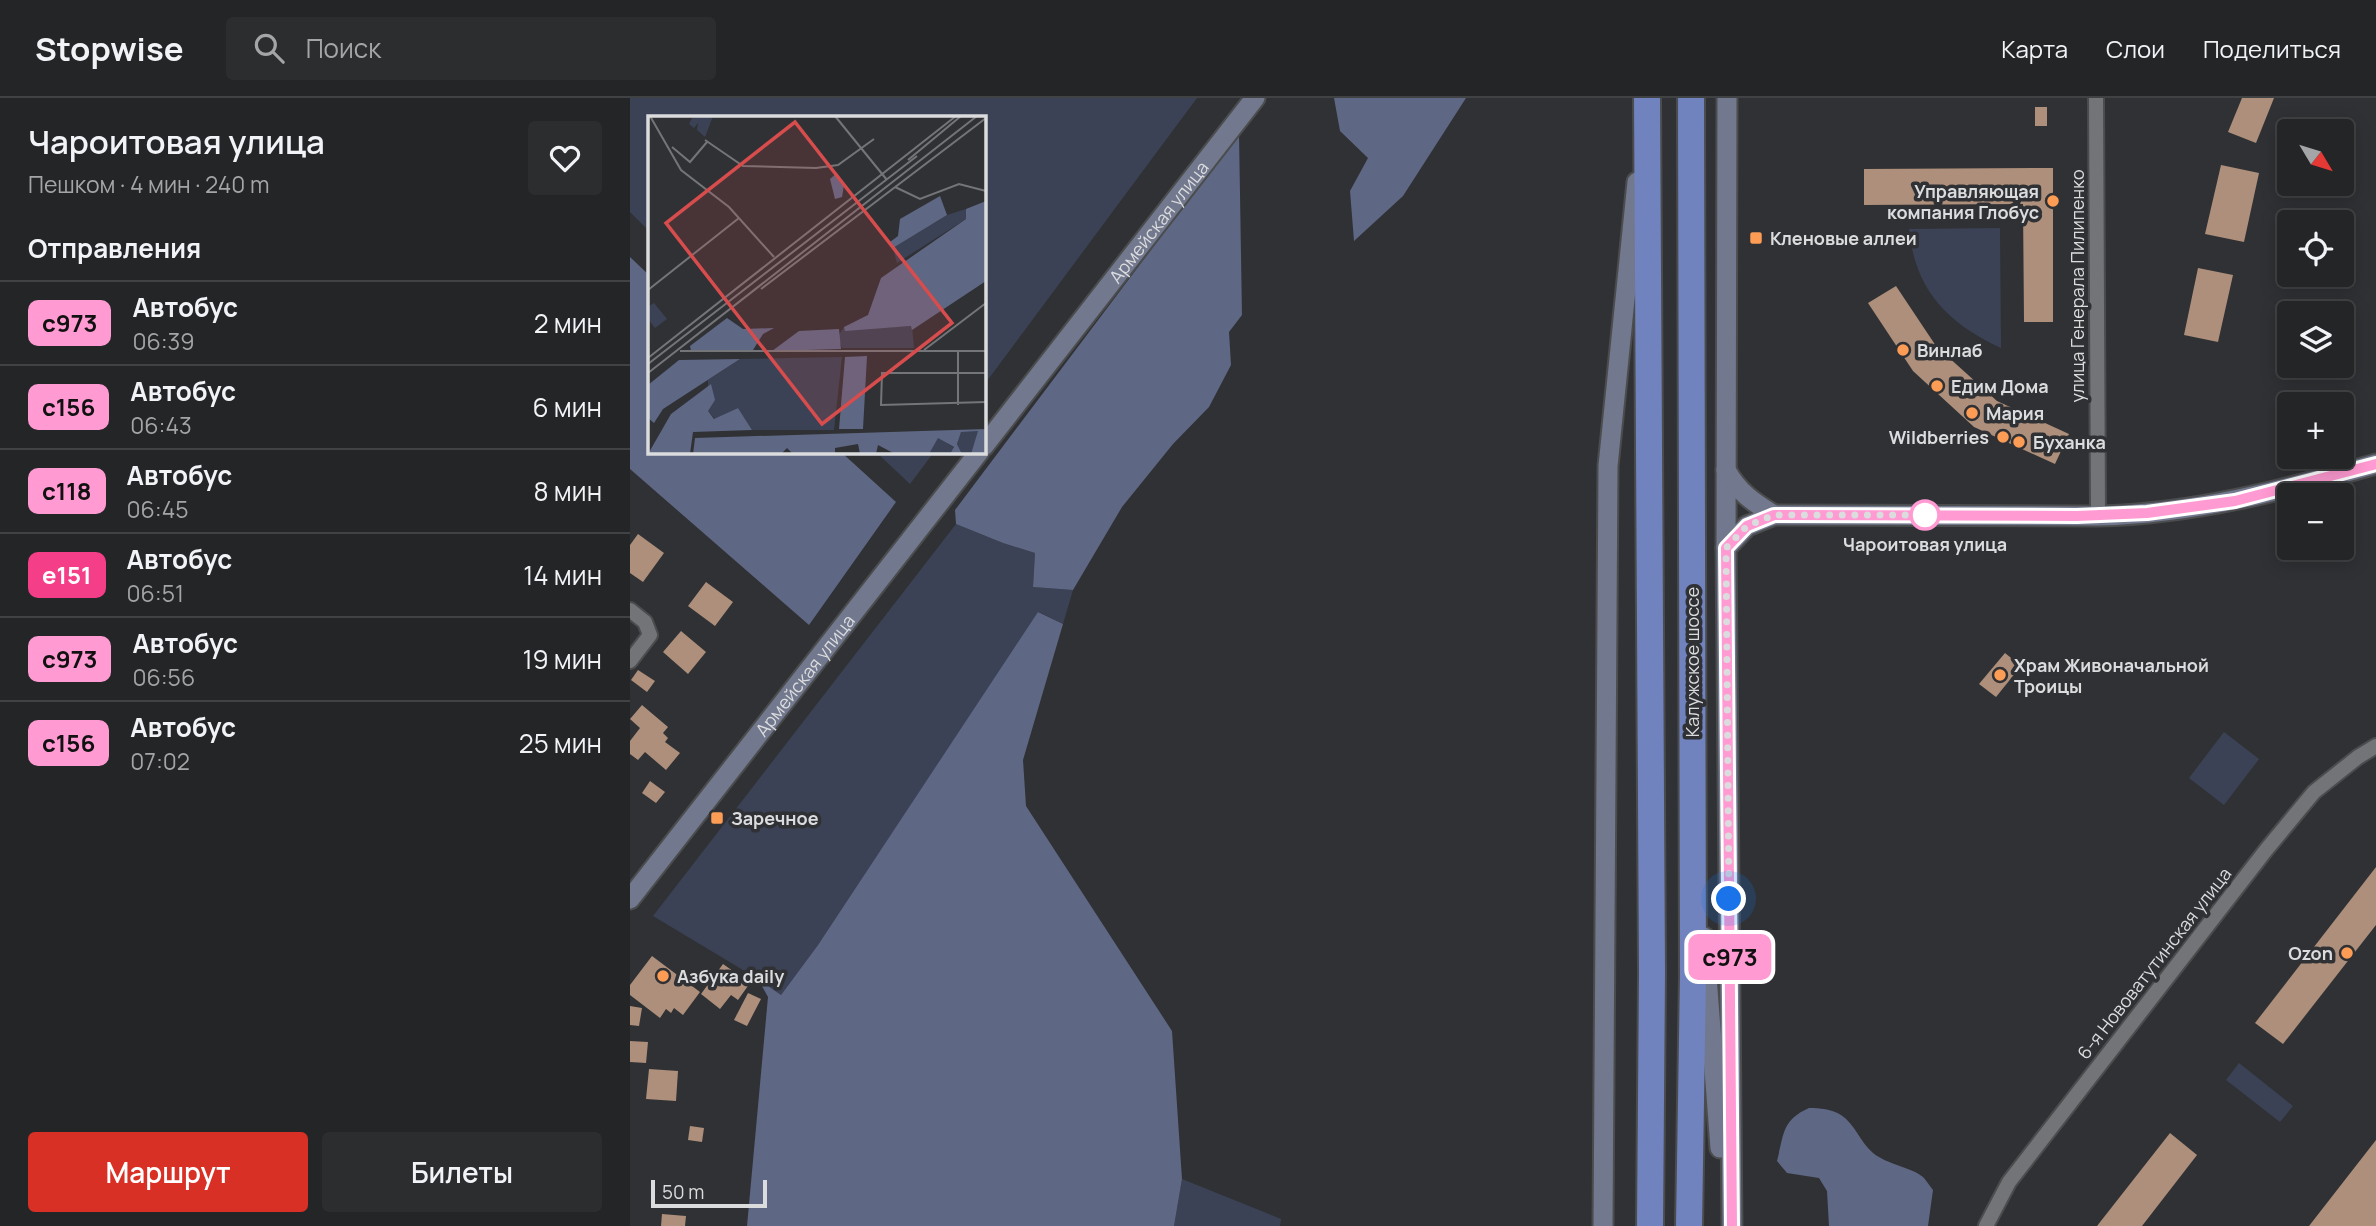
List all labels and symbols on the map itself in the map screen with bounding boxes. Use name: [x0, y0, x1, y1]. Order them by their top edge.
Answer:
inset map: [648, 116, 985, 453]
north arrow: [2277, 119, 2354, 196]
street label: Армейская улица: [1103, 156, 1214, 288]
street label: улица Генерала Пилипенко: [2065, 169, 2089, 403]
place label: Управляющая компания Глобус: [1887, 179, 2039, 224]
marker: Управляющая компания Глобус: [2045, 193, 2061, 209]
place label: Кленовые аллеи: [1770, 226, 1917, 250]
marker: Кленовые аллеи: [1748, 230, 1764, 246]
place label: Винлаб: [1917, 338, 1983, 362]
marker: Винлаб: [1895, 342, 1911, 358]
place label: Едим Дома: [1951, 374, 2049, 398]
marker: Едим Дома: [1929, 378, 1945, 394]
place label: Мария: [1986, 401, 2044, 425]
marker: Мария: [1964, 405, 1980, 421]
place label: Wildberries: [1889, 425, 1989, 449]
marker: Wildberries: [1995, 429, 2011, 445]
place label: Буханка: [2033, 430, 2106, 454]
marker: Буханка: [2011, 434, 2027, 450]
marker: Чароитовая улица: [1910, 500, 1940, 530]
place label: Чароитовая улица: [1843, 532, 2007, 556]
street label: Калужское шоссе: [1680, 587, 1704, 737]
street label: Армейская улица: [750, 609, 860, 741]
place label: Храм Живоначальной Троицы: [2014, 653, 2209, 698]
marker: Храм Живоначальной Троицы: [1992, 667, 2008, 683]
place label: Заречное: [731, 806, 819, 830]
marker: Заречное: [709, 810, 725, 826]
street label: 6-я Нововатутинская улица: [2072, 862, 2236, 1064]
your location: [1711, 881, 1746, 916]
line badge: с973: [1681, 934, 1779, 980]
place label: Ozon: [2288, 941, 2333, 965]
marker: Ozon: [2339, 945, 2355, 961]
place label: Азбука daily: [677, 964, 784, 988]
marker: Азбука daily: [655, 968, 671, 984]
scale bar: [651, 1177, 766, 1209]

